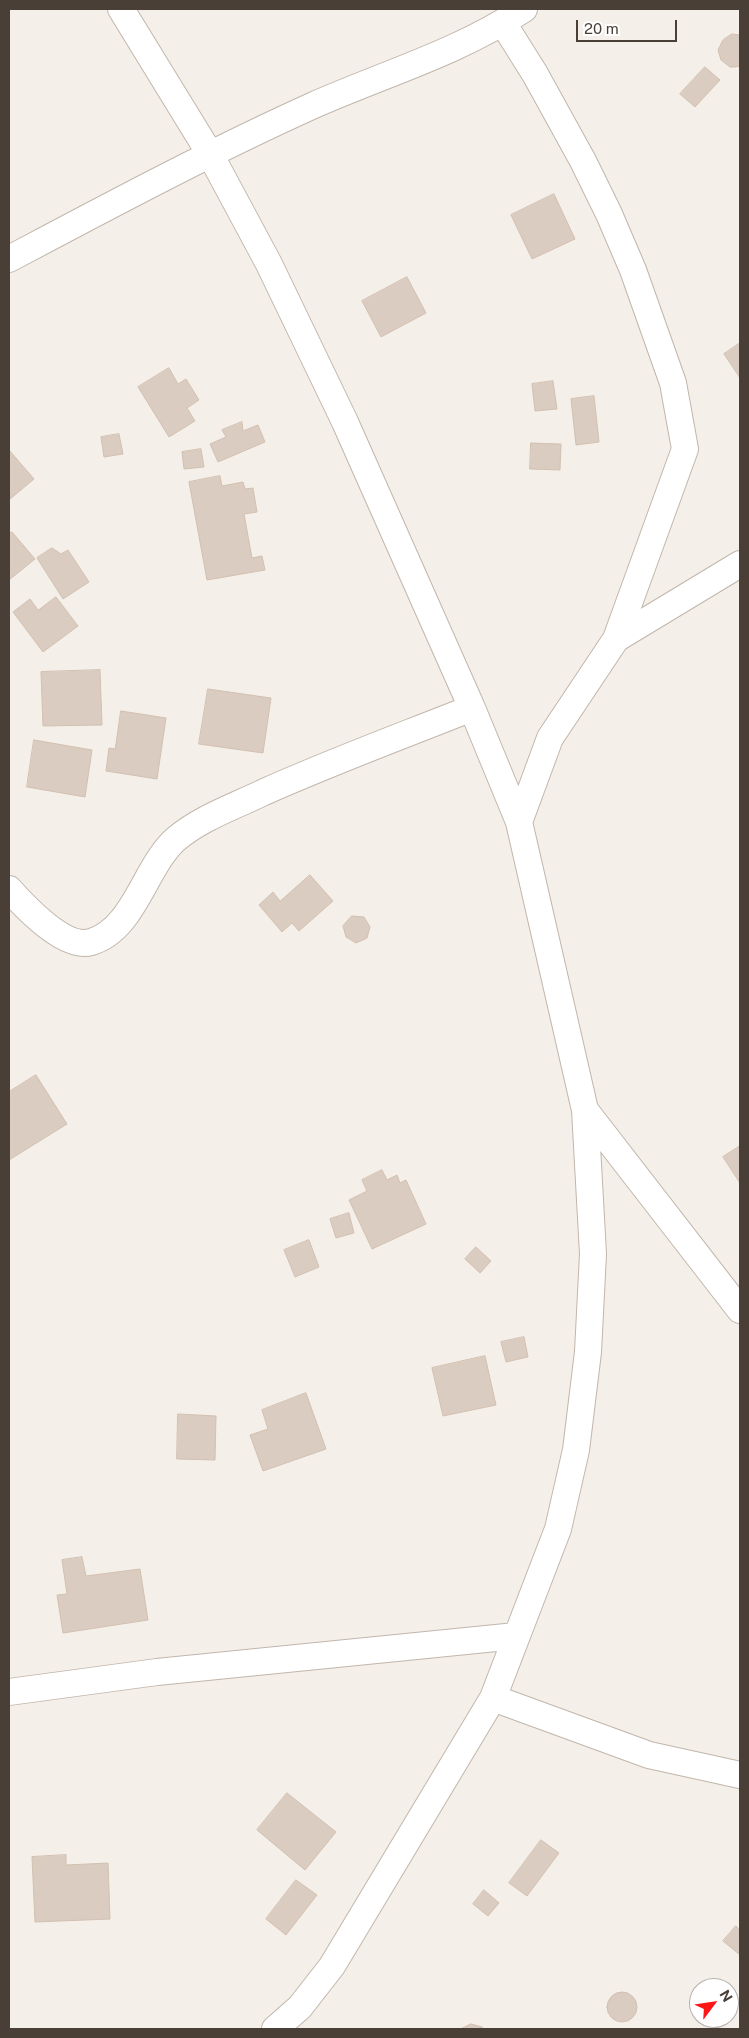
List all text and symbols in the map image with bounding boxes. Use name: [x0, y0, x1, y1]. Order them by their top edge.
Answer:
scale bar: [579, 10, 680, 42]
text: 20 m: [584, 20, 619, 37]
north arrow: [689, 1978, 739, 2028]
text: N: [716, 1987, 736, 2005]

